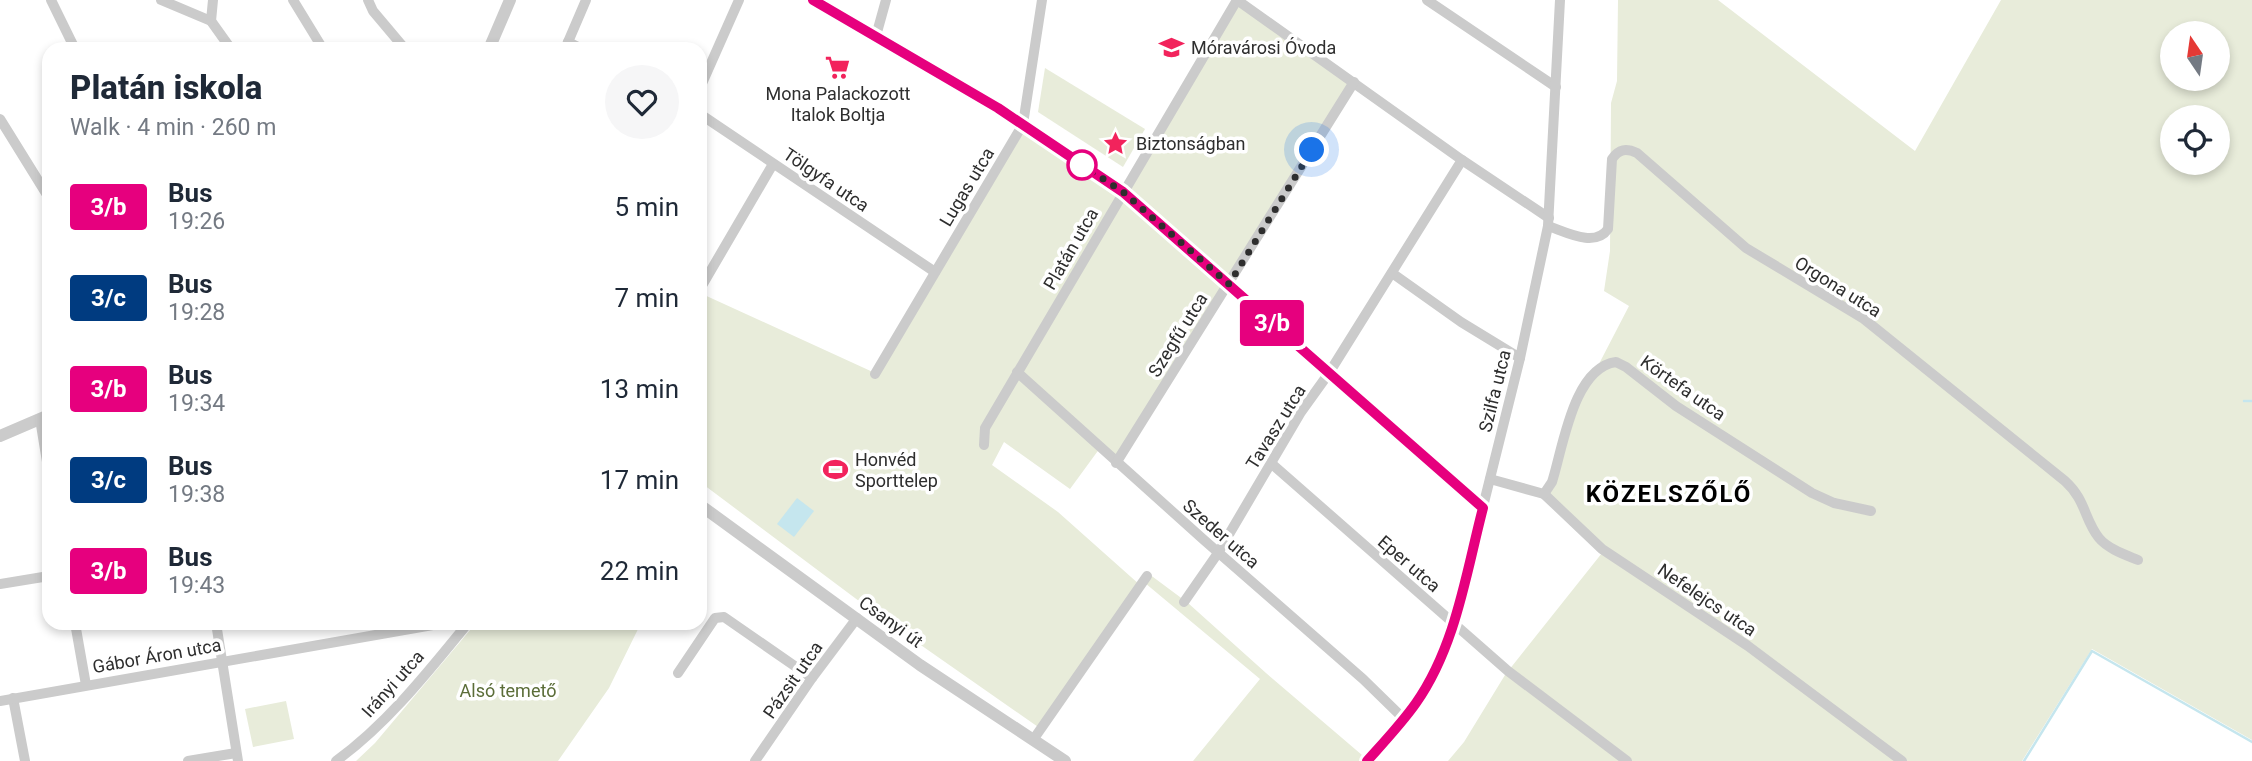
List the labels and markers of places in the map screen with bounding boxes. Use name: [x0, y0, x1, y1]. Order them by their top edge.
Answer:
school or university icon: Móravárosi Óvoda: [1157, 34, 1185, 62]
place label: Móravárosi Óvoda: [1191, 37, 1336, 58]
supermarket icon: Mona Palackozott Italok Boltja: [824, 53, 852, 81]
place label: Mona Palackozott Italok Boltja: [766, 83, 911, 125]
place icon: Biztonságban: [1102, 130, 1130, 158]
place label: Biztonságban: [1136, 133, 1245, 154]
unlabelled marker: [1067, 150, 1097, 180]
place label: Honvéd Sporttelep: [855, 449, 938, 491]
sports icon: Honvéd Sporttelep: [821, 456, 849, 484]

